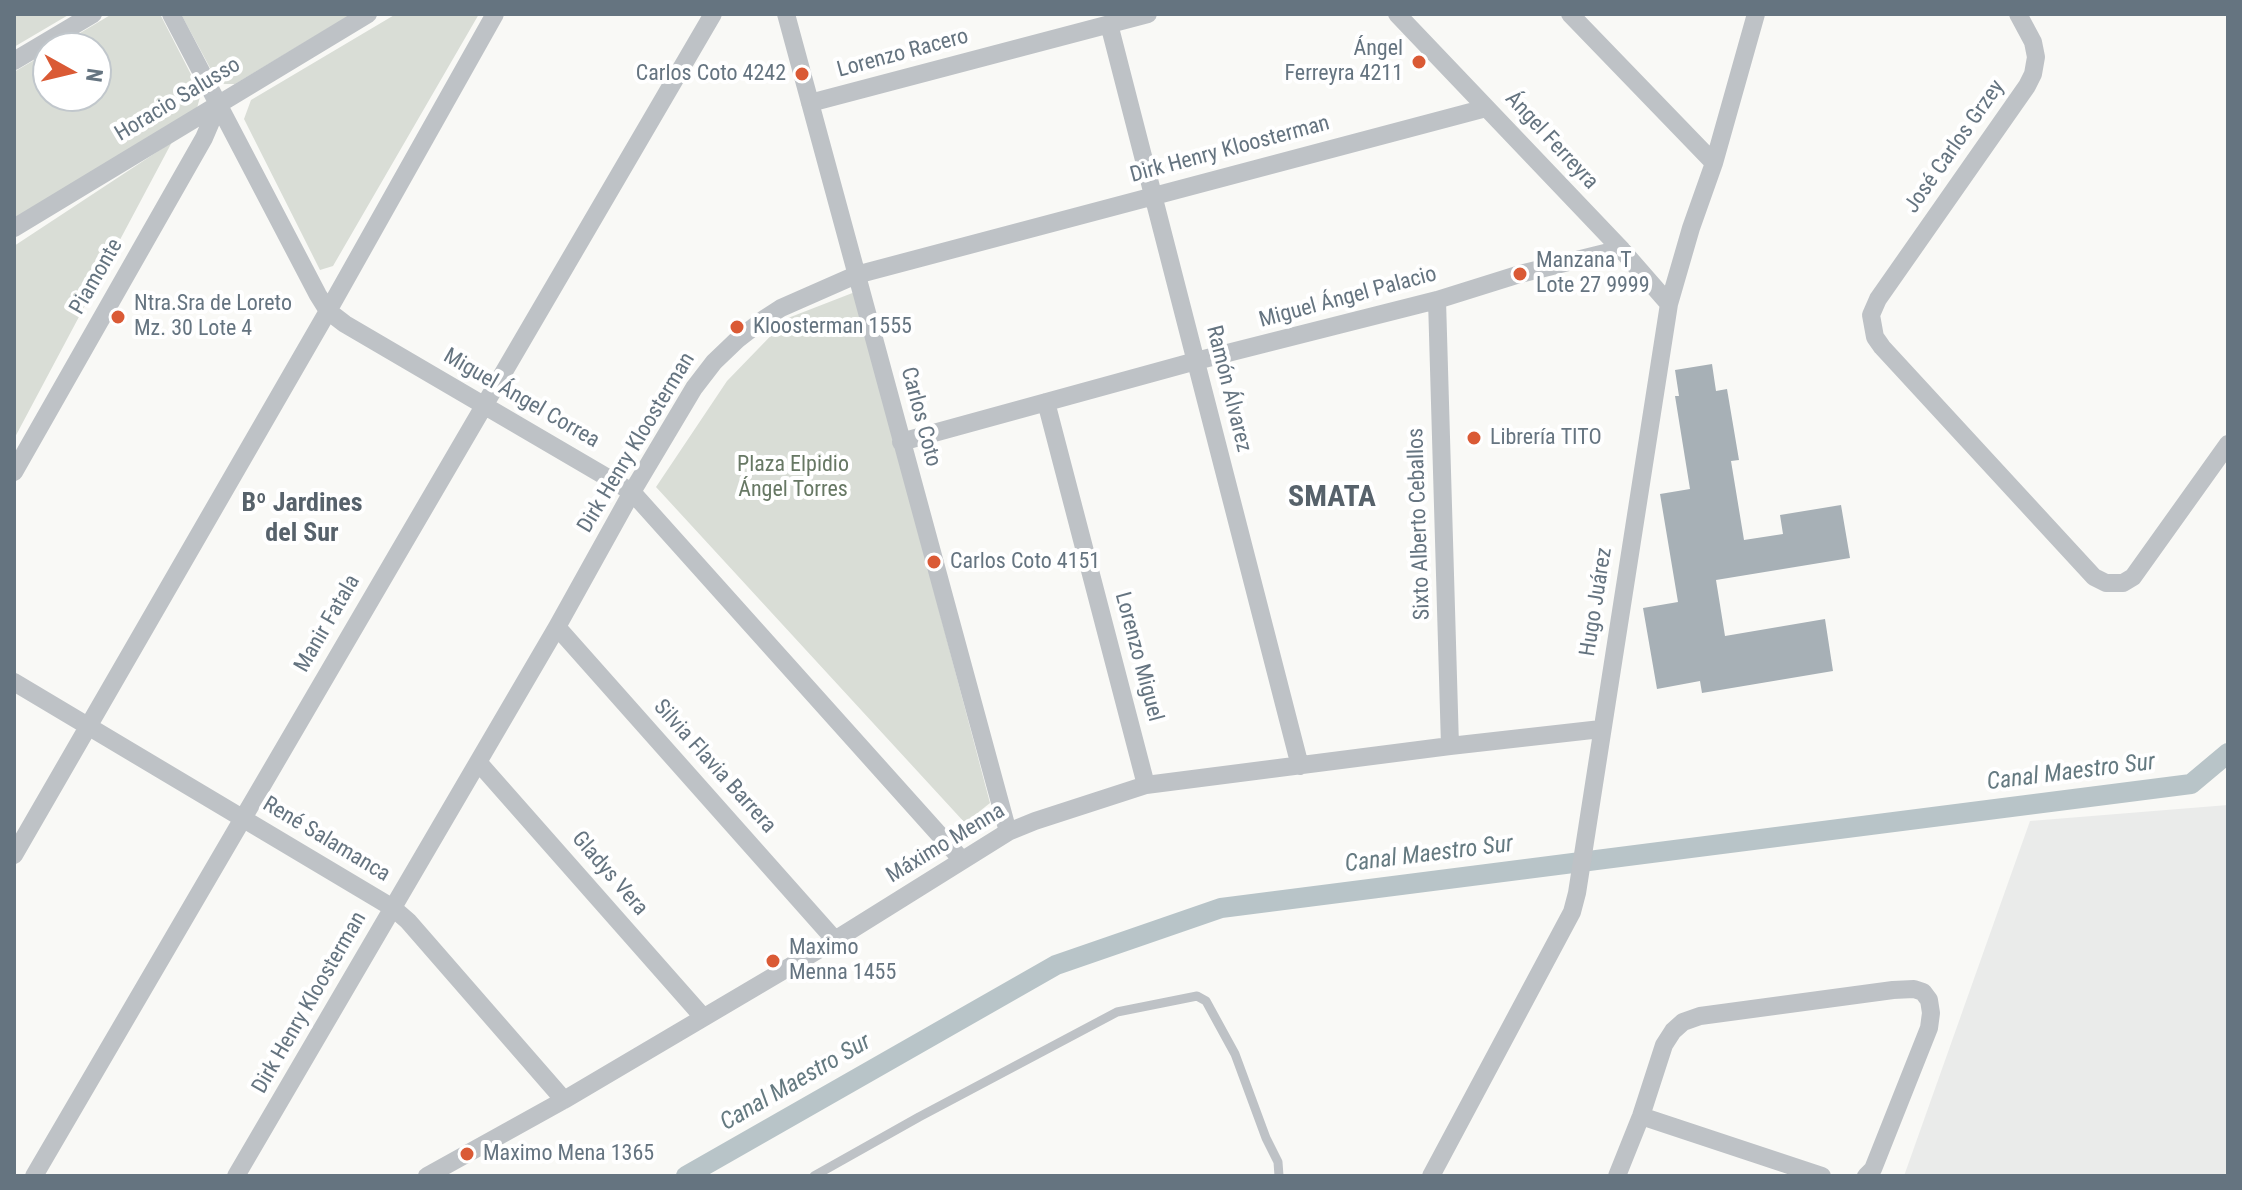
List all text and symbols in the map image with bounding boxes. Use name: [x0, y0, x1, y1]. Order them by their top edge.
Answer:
street label: Lorenzo Racero: [834, 24, 972, 84]
north arrow: [32, 32, 112, 112]
place label: Ángel Ferreyra 4211: [1284, 36, 1403, 88]
street label: Horacio Salusso: [111, 52, 245, 148]
marker: Ángel Ferreyra 4211: [1410, 53, 1428, 71]
place label: Carlos Coto 4242: [636, 61, 786, 87]
marker: Carlos Coto 4242: [793, 65, 811, 83]
text: N: [81, 67, 108, 84]
street label: José Carlos Grzey: [1899, 75, 2011, 219]
street label: Ángel Ferreyra: [1499, 86, 1603, 196]
street label: Dirk Henry Kloosterman: [1127, 111, 1333, 189]
street label: Piamonte: [65, 235, 129, 319]
place label: Manzana T Lote 27 9999: [1536, 248, 1650, 300]
street label: Miguel Ángel Palacio: [1256, 262, 1440, 334]
marker: Manzana T Lote 27 9999: [1511, 265, 1529, 283]
place label: Ntra.Sra de Loreto Mz. 30 Lote 4: [134, 291, 292, 342]
marker: Ntra.Sra de Loreto Mz. 30 Lote 4: [109, 308, 127, 326]
place label: Kloosterman 1555: [753, 314, 912, 340]
marker: Kloosterman 1555: [728, 318, 746, 336]
street label: Ramón Álvarez: [1200, 323, 1256, 455]
street label: Miguel Ángel Correa: [438, 344, 604, 454]
street label: Dirk Henry Kloosterman: [573, 348, 701, 538]
street label: Carlos Coto: [894, 364, 946, 470]
place label: Librería TITO: [1490, 425, 1602, 451]
street label: Sixto Alberto Ceballos: [1403, 427, 1437, 621]
marker: Librería TITO: [1465, 429, 1483, 447]
park label: Plaza Elpidio Ángel Torres: [737, 452, 849, 504]
district label: SMATA: [1288, 480, 1376, 516]
district label: Bº Jardines del Sur: [242, 488, 362, 550]
street label: Hugo Juárez: [1575, 546, 1619, 658]
place label: Carlos Coto 4151: [950, 549, 1100, 575]
marker: Carlos Coto 4151: [925, 553, 943, 571]
street label: Manir Fatala: [290, 571, 366, 677]
street label: Lorenzo Miguel: [1108, 589, 1168, 725]
street label: Silvia Flavia Barrera: [647, 695, 781, 839]
water label: Canal Maestro Sur: [1985, 748, 2157, 798]
street label: René Salamanca: [257, 792, 395, 888]
street label: Máximo Menna: [882, 798, 1010, 890]
street label: Gladys Vera: [565, 827, 653, 921]
water label: Canal Maestro Sur: [1343, 830, 1515, 880]
street label: Dirk Henry Kloosterman: [247, 907, 373, 1099]
place label: Maximo Menna 1455: [789, 935, 896, 986]
marker: Maximo Menna 1455: [764, 952, 782, 970]
water label: Canal Maestro Sur: [716, 1028, 876, 1138]
place label: Maximo Mena 1365: [483, 1141, 654, 1167]
marker: Maximo Mena 1365: [458, 1145, 476, 1163]

